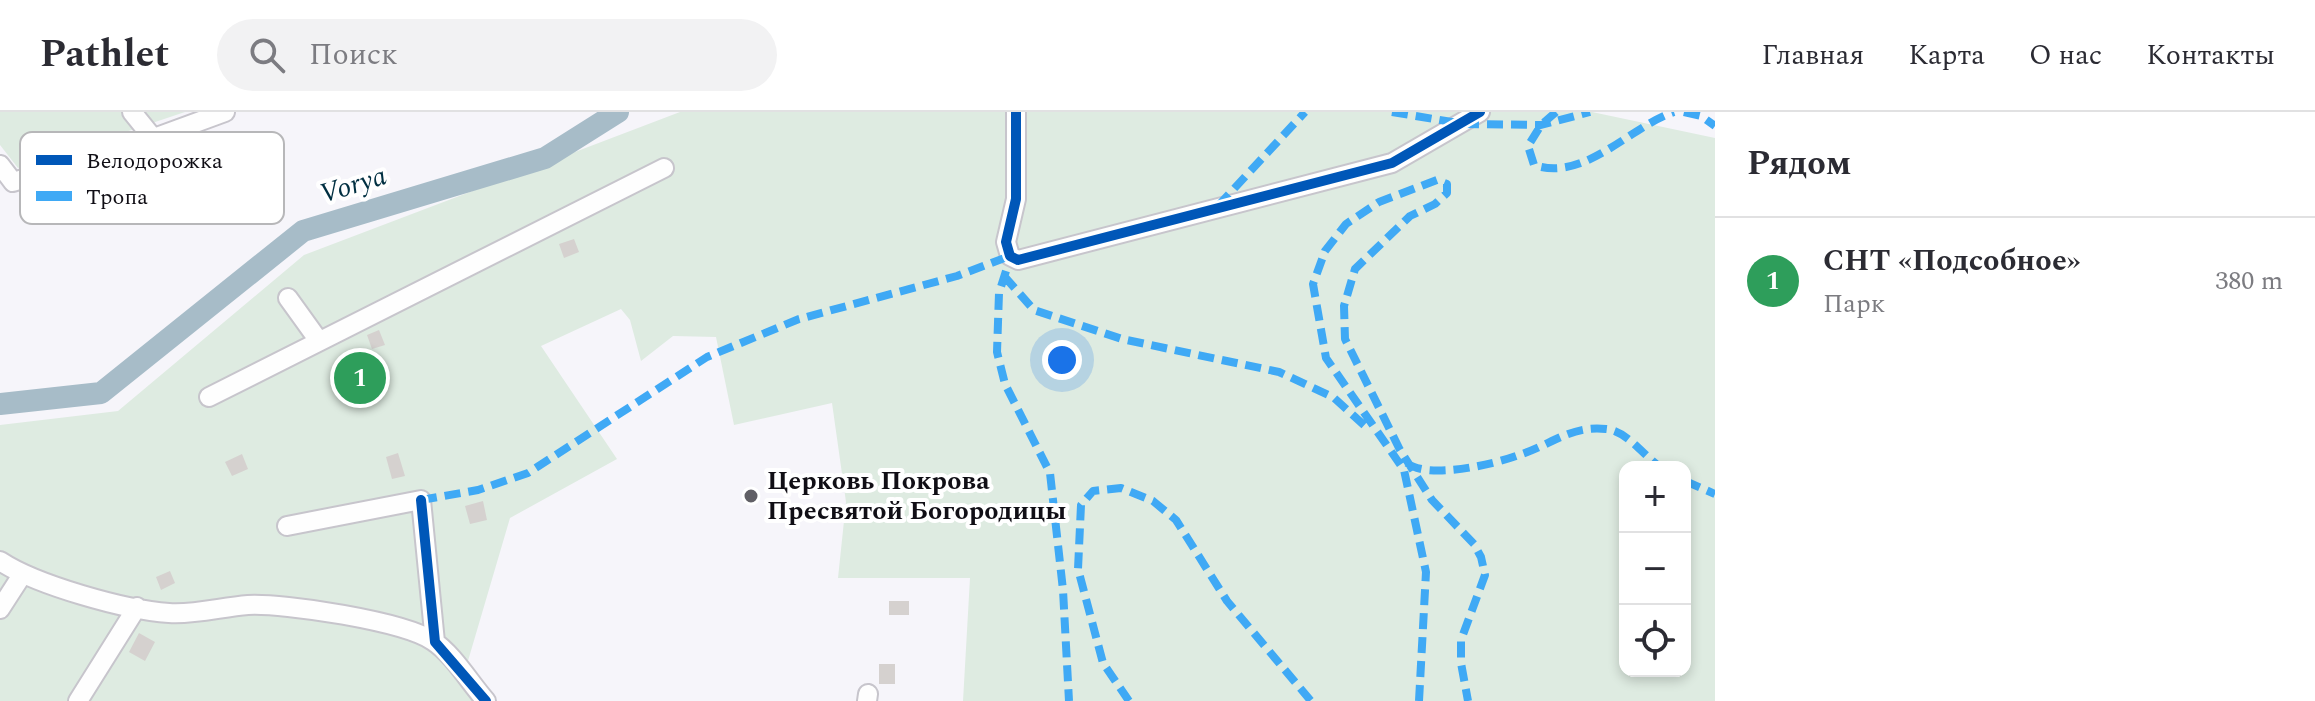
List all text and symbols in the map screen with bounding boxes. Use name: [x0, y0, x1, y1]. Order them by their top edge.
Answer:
search box: [217, 19, 777, 91]
text: Pathlet: [40, 26, 169, 84]
text: Поиск: [309, 32, 398, 78]
icon: search: [245, 33, 289, 77]
text: Главная: [1762, 34, 1864, 77]
text: Карта: [1908, 34, 1985, 77]
text: О нас: [2029, 34, 2102, 77]
text: Контакты: [2146, 34, 2275, 77]
legend: [20, 132, 284, 224]
text: Рядом: [1747, 138, 1851, 190]
text: Велодорожка: [86, 145, 223, 178]
water label: Vorya: [314, 155, 392, 215]
text: Тропа: [86, 181, 148, 214]
text: СНТ «Подсобное»: [1823, 238, 2081, 284]
text: 1: [1766, 261, 1780, 301]
text: 380 m: [2215, 261, 2283, 301]
text: Парк: [1823, 284, 1885, 324]
your location: [1042, 340, 1082, 380]
pin: 1: [334, 348, 386, 408]
place label: Церковь Покрова Пресвятой Богородицы: [767, 461, 1066, 531]
map controls: [1619, 461, 1691, 677]
button: +: [1619, 461, 1691, 533]
marker: Церковь Покрова Пресвятой Богородицы: [742, 487, 760, 505]
button: −: [1619, 533, 1691, 605]
button: locate: [1619, 605, 1691, 677]

